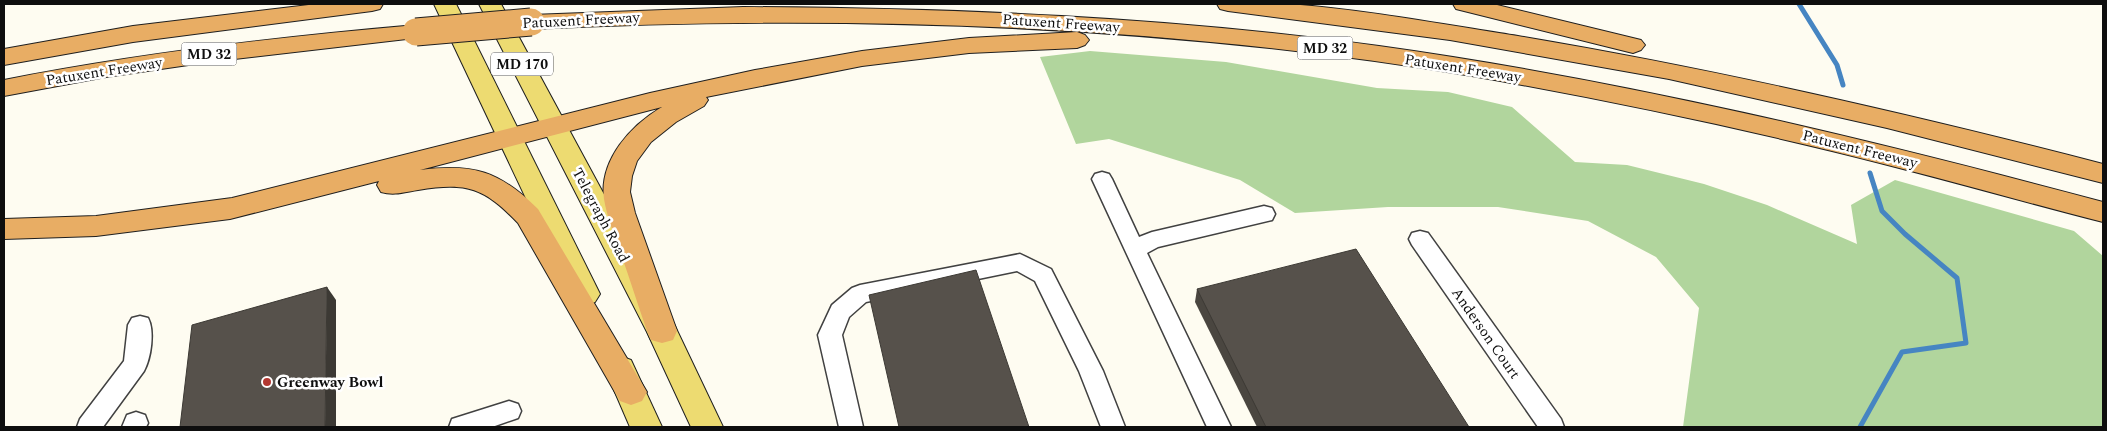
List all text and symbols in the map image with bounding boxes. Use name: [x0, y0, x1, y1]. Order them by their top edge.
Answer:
street label: Patuxent Freeway: [522, 6, 641, 35]
street label: Patuxent Freeway: [1001, 8, 1121, 39]
road number: MD 32: [1298, 36, 1352, 59]
road number: MD 32: [182, 42, 236, 66]
street label: Patuxent Freeway: [1403, 48, 1524, 89]
street label: Patuxent Freeway: [44, 51, 165, 92]
road number: MD 170: [491, 52, 553, 76]
street label: Patuxent Freeway: [1800, 124, 1921, 175]
street label: Telegraph Road: [566, 164, 635, 267]
street label: Anderson Court: [1445, 283, 1526, 384]
place label: Greenway Bowl: [277, 371, 383, 394]
marker: Greenway Bowl: [261, 376, 273, 388]

